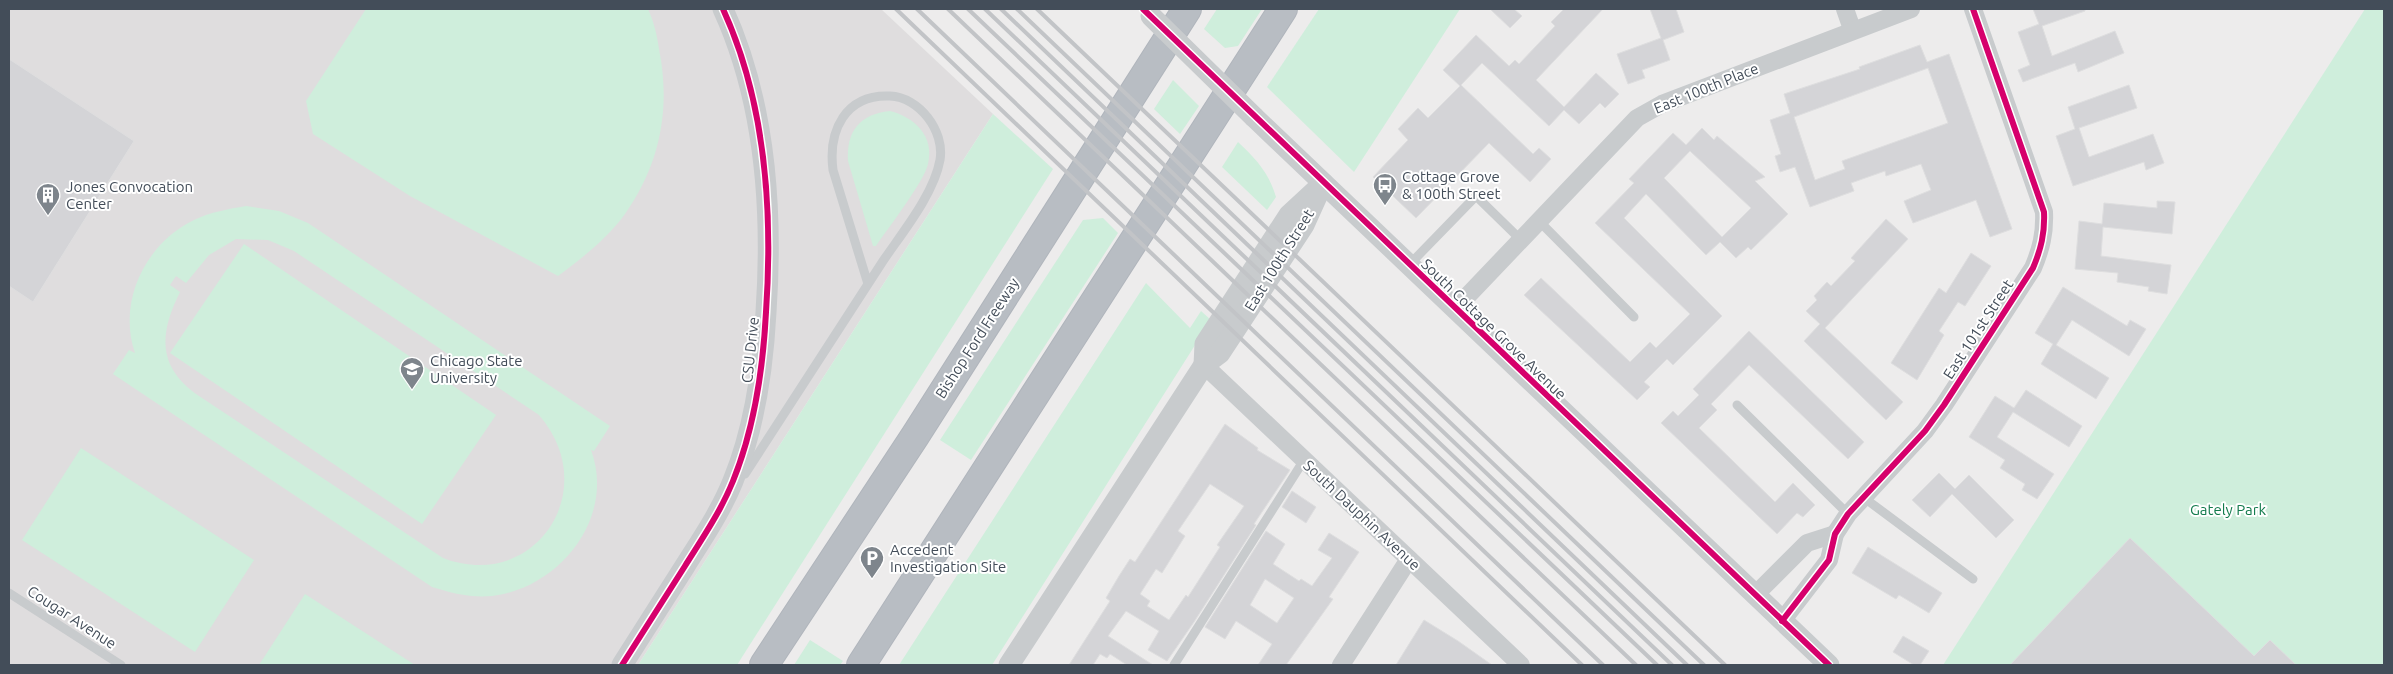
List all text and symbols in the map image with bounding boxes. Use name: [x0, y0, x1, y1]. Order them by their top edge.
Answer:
street label: East 100th Place: [1651, 59, 1761, 117]
place label: Cottage Grove & 100th Street: [1402, 168, 1501, 202]
bus stop icon: Cottage Grove & 100th Street: [1372, 172, 1398, 206]
place label: Jones Convocation Center: [66, 178, 193, 212]
building icon: Jones Convocation Center: [35, 182, 61, 216]
street label: East 100th Street: [1241, 206, 1317, 314]
street label: South Cottage Grove Avenue: [1418, 255, 1570, 403]
street label: Bishop Ford Freeway: [932, 275, 1022, 401]
street label: East 101st Street: [1940, 276, 2017, 382]
street label: CSU Drive: [738, 316, 762, 384]
place label: Chicago State University: [430, 352, 522, 386]
school or university icon: Chicago State University: [399, 356, 425, 390]
street label: South Dauphin Avenue: [1300, 456, 1424, 574]
park label: Gately Park: [2190, 501, 2267, 518]
place label: Accedent Investigation Site: [890, 541, 1006, 575]
parking icon: Accedent Investigation Site: [859, 545, 885, 579]
street label: Cougar Avenue: [24, 582, 120, 652]

